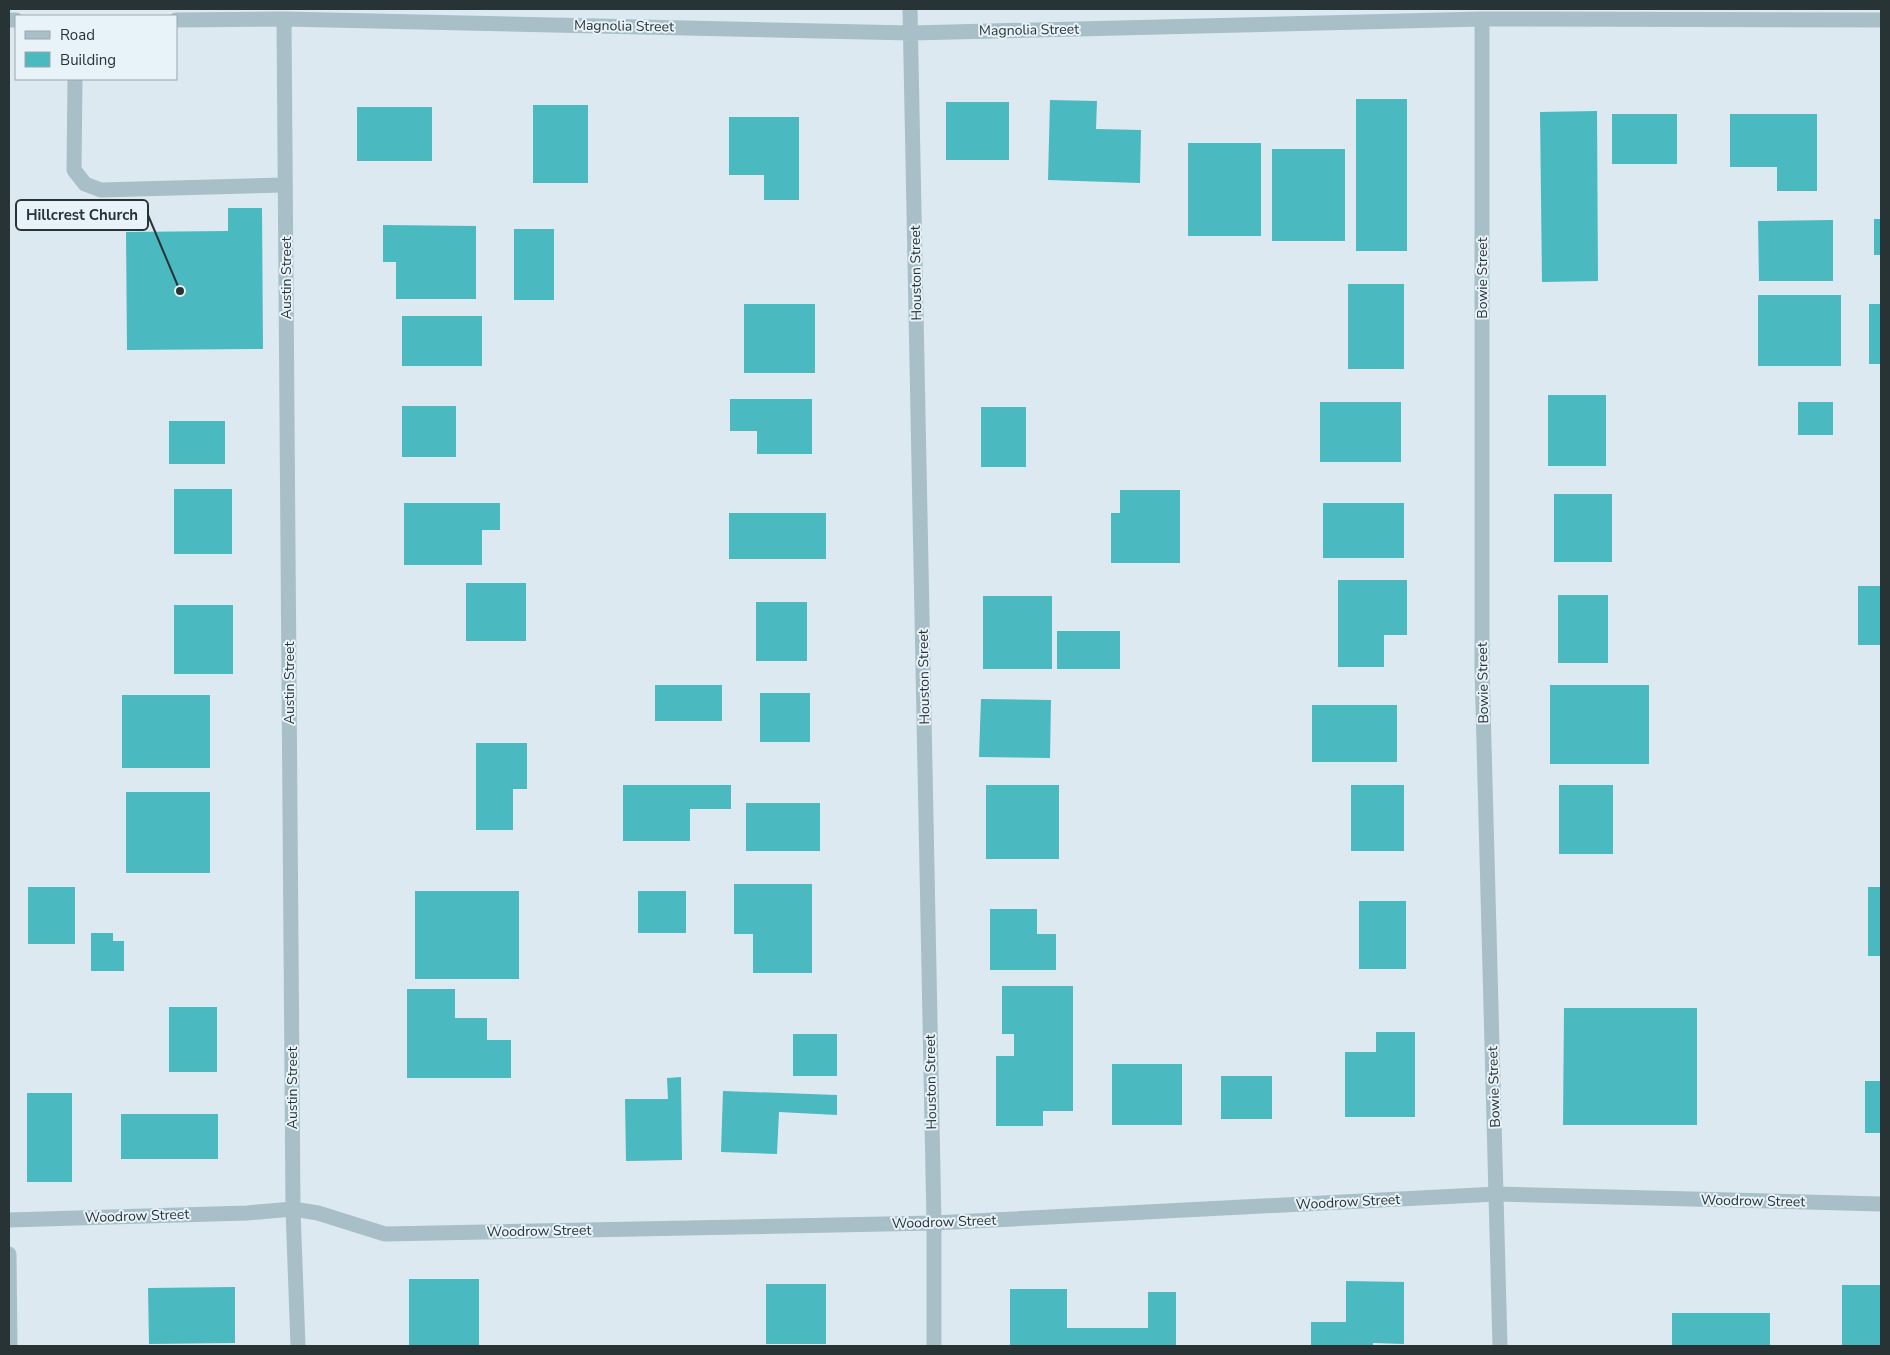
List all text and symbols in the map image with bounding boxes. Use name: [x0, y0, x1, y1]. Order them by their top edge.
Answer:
legend: [15, 15, 178, 80]
street label: Magnolia Street: [574, 16, 674, 36]
street label: Magnolia Street: [979, 20, 1079, 40]
text: Road: [60, 25, 95, 45]
text: Building: [60, 50, 116, 70]
callout: Hillcrest Church: [16, 200, 148, 230]
text: Hillcrest Church: [26, 205, 138, 225]
street label: Houston Street: [906, 225, 926, 321]
street label: Austin Street: [277, 237, 296, 319]
street label: Bowie Street: [1473, 237, 1492, 319]
street label: Houston Street: [914, 629, 934, 725]
street label: Austin Street: [280, 642, 299, 724]
street label: Bowie Street: [1473, 642, 1493, 724]
street label: Houston Street: [921, 1034, 941, 1130]
street label: Bowie Street: [1483, 1046, 1505, 1128]
street label: Austin Street: [283, 1047, 302, 1129]
street label: Woodrow Street: [1295, 1190, 1401, 1214]
street label: Woodrow Street: [1701, 1191, 1806, 1211]
street label: Woodrow Street: [84, 1205, 190, 1227]
street label: Woodrow Street: [891, 1211, 997, 1233]
street label: Woodrow Street: [487, 1221, 592, 1241]

